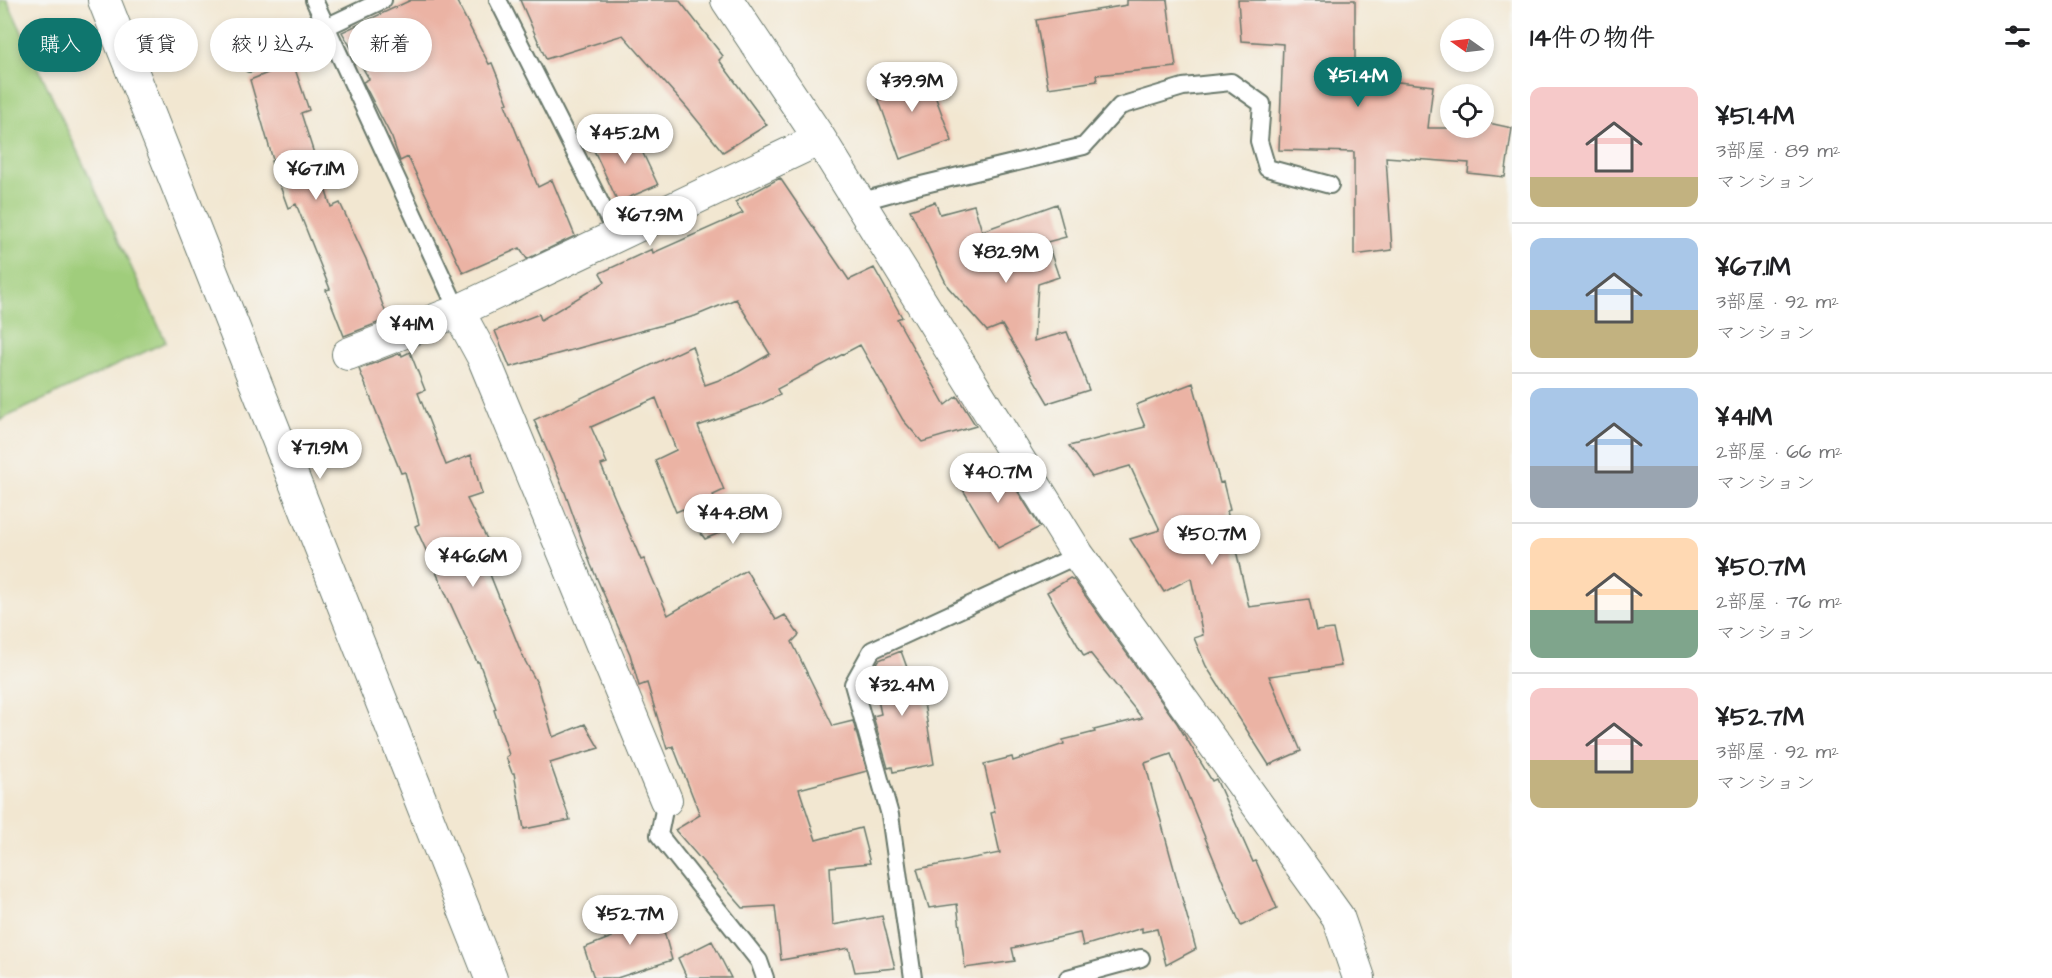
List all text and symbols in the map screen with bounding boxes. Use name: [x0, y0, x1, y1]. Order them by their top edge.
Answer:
chip: 購入: [18, 18, 102, 72]
chip: 賃貸: [114, 18, 198, 72]
chip: 絞り込み: [210, 18, 336, 72]
chip: 新着: [348, 18, 432, 72]
north arrow: [1440, 18, 1494, 72]
map controls: [1440, 18, 1494, 138]
text: 14件の物件: [1530, 20, 1655, 56]
icon: filters: [2001, 20, 2034, 53]
pin: ¥51.4M: [1309, 57, 1407, 108]
pin: ¥39.9M: [863, 62, 961, 113]
text: ¥51.4M: [1328, 62, 1388, 90]
text: ¥39.9M: [881, 67, 944, 95]
button: locate: [1440, 84, 1494, 138]
text: ¥51.4M: [1716, 98, 1794, 134]
icon: home: [1578, 111, 1650, 183]
pin: ¥45.2M: [576, 114, 674, 165]
text: ¥45.2M: [590, 119, 660, 147]
text: 3部屋 · 89 m²: [1716, 137, 1840, 165]
pin: ¥67.1M: [267, 150, 365, 201]
text: ¥67.1M: [287, 155, 345, 183]
text: マンション: [1716, 168, 1815, 196]
pin: ¥67.9M: [601, 196, 699, 247]
text: ¥67.9M: [617, 201, 683, 229]
pin: ¥82.9M: [957, 233, 1055, 284]
text: ¥82.9M: [973, 238, 1039, 266]
text: ¥67.1M: [1716, 249, 1791, 285]
icon: home: [1578, 262, 1650, 334]
text: 3部屋 · 92 m²: [1716, 288, 1839, 316]
pin: ¥41M: [376, 305, 448, 356]
text: ¥41M: [390, 310, 434, 338]
text: マンション: [1716, 319, 1815, 347]
text: ¥41M: [1716, 399, 1772, 435]
icon: home: [1578, 412, 1650, 484]
pin: ¥71.9M: [271, 429, 369, 480]
text: ¥71.9M: [292, 434, 348, 462]
text: 2部屋 · 66 m²: [1716, 438, 1842, 466]
pin: ¥40.7M: [949, 453, 1047, 504]
text: ¥40.7M: [964, 458, 1032, 486]
text: マンション: [1716, 469, 1815, 497]
pin: ¥44.8M: [684, 494, 782, 545]
text: ¥44.8M: [698, 499, 768, 527]
pin: ¥50.7M: [1163, 515, 1261, 566]
text: ¥50.7M: [1177, 520, 1247, 548]
pin: ¥46.6M: [424, 537, 522, 588]
text: ¥46.6M: [439, 542, 507, 570]
text: ¥50.7M: [1716, 549, 1806, 585]
icon: home: [1578, 562, 1650, 634]
text: 2部屋 · 76 m²: [1716, 588, 1842, 616]
text: マンション: [1716, 619, 1815, 647]
pin: ¥32.4M: [853, 666, 951, 717]
text: ¥32.4M: [869, 671, 935, 699]
text: ¥52.7M: [1716, 699, 1804, 735]
icon: home: [1578, 712, 1650, 784]
text: 3部屋 · 92 m²: [1716, 738, 1839, 766]
text: マンション: [1716, 769, 1815, 797]
pin: ¥52.7M: [581, 895, 679, 946]
text: ¥52.7M: [596, 900, 664, 928]

